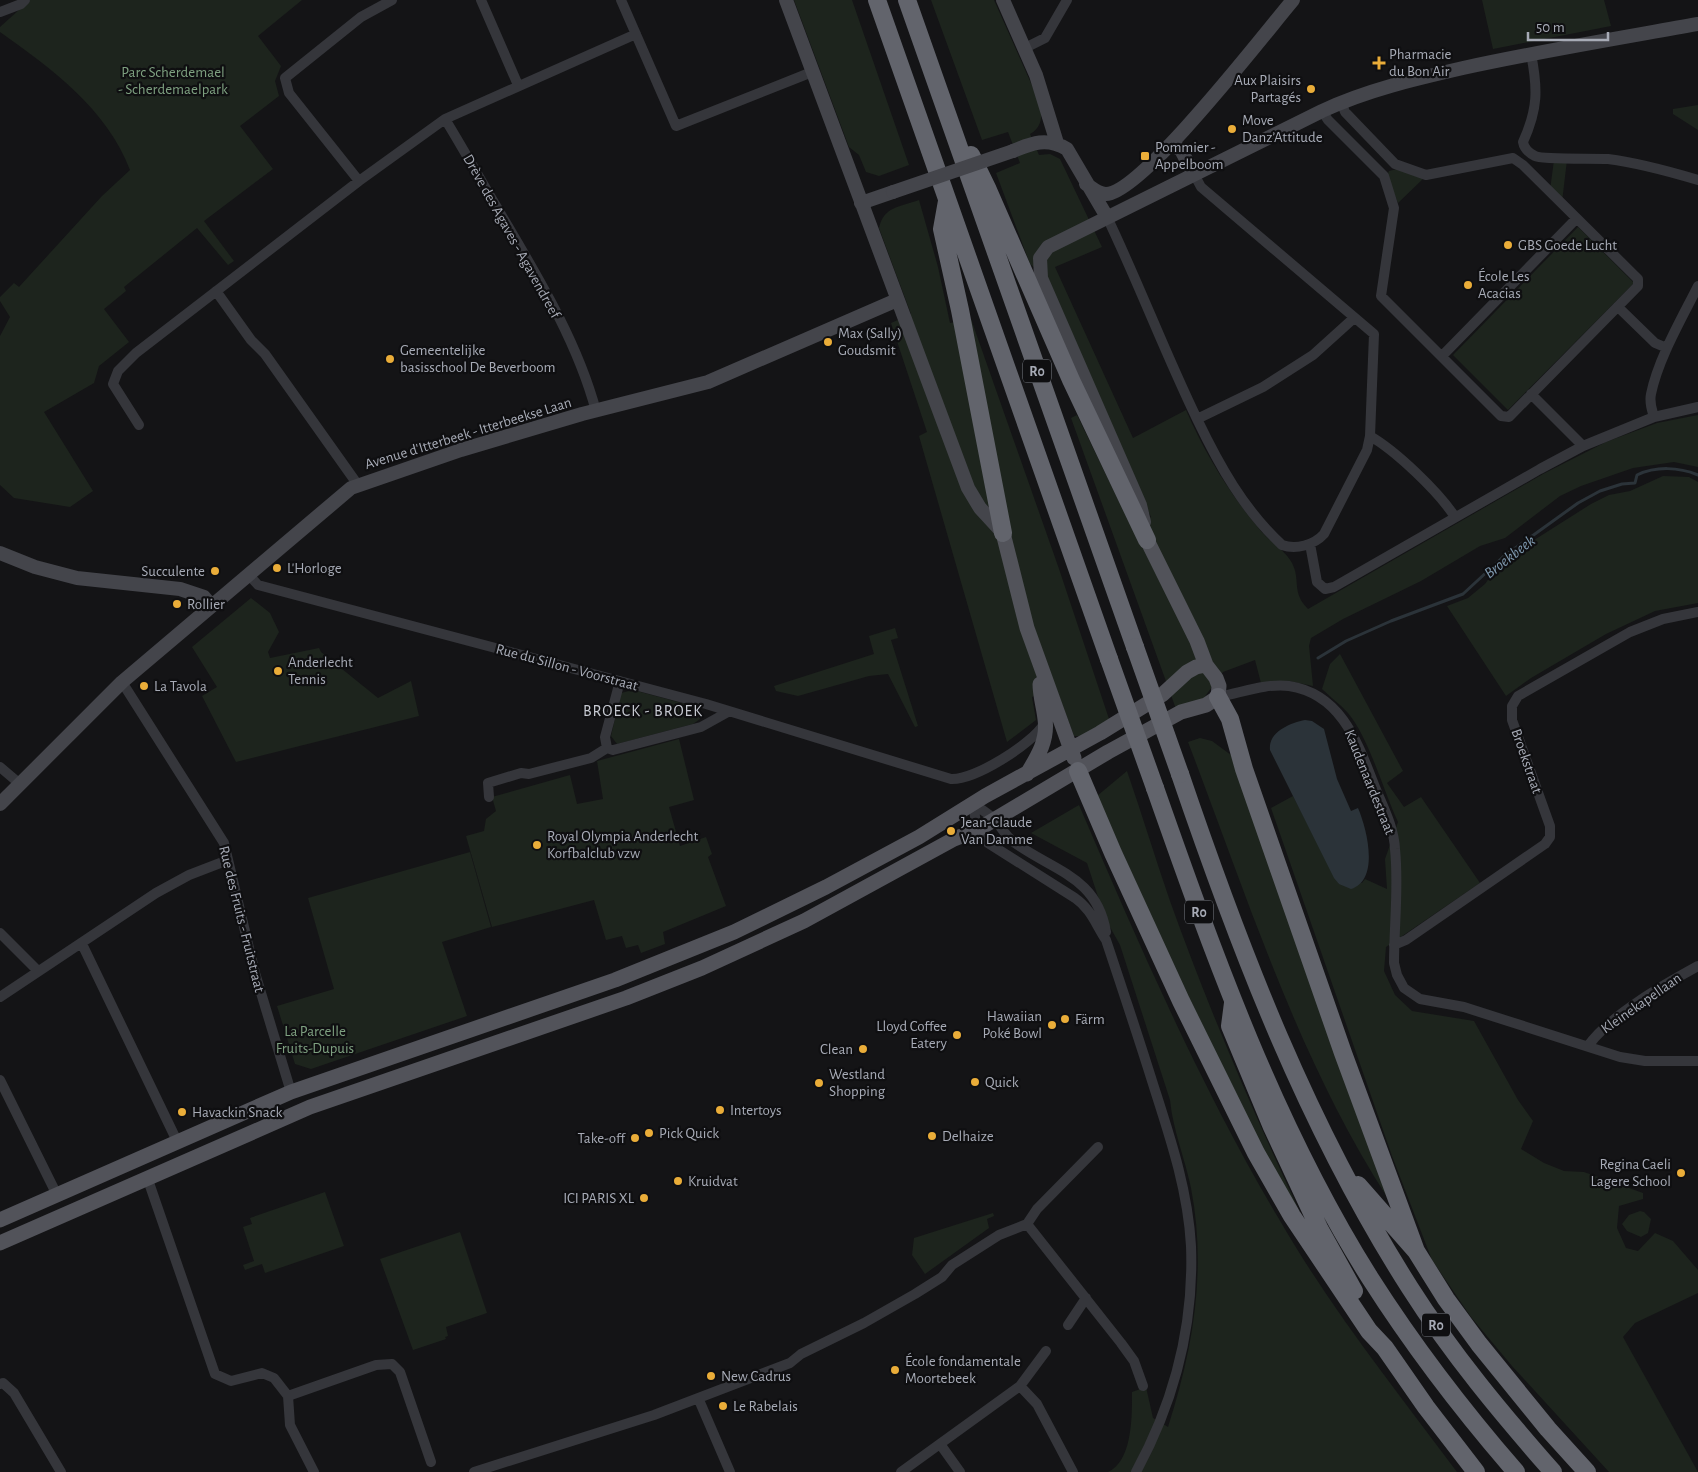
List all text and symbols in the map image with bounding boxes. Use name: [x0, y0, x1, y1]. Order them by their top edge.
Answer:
scale bar: [1528, 10, 1608, 42]
text: 50 m: [1536, 20, 1565, 35]
place label: Pharmacie du Bon Air: [1389, 47, 1452, 79]
marker: Pharmacie du Bon Air: [1373, 57, 1385, 69]
park label: Parc Scherdemael - Scherdemaelpark: [118, 65, 228, 97]
place label: Aux Plaisirs Partagés: [1234, 73, 1301, 105]
marker: Aux Plaisirs Partagés: [1305, 83, 1317, 95]
place label: Move Danz’Attitude: [1242, 113, 1323, 145]
marker: Move Danz’Attitude: [1226, 123, 1238, 135]
place label: Pommier - Appelboom: [1155, 140, 1224, 172]
marker: Pommier - Appelboom: [1139, 150, 1151, 162]
street label: Drève des Agaves - Agavendreef: [460, 152, 564, 322]
place label: GBS Goede Lucht: [1518, 238, 1617, 253]
marker: GBS Goede Lucht: [1502, 239, 1514, 251]
place label: École Les Acacias: [1478, 267, 1530, 301]
marker: École Les Acacias: [1462, 279, 1474, 291]
place label: Max (Sally) Goudsmit: [838, 326, 902, 358]
marker: Max (Sally) Goudsmit: [822, 336, 834, 348]
place label: Gemeentelijke basisschool De Beverboom: [400, 343, 556, 375]
marker: Gemeentelijke basisschool De Beverboom: [384, 353, 396, 365]
road number: R0: [1023, 360, 1051, 382]
street label: Avenue d'Itterbeek - Itterbeekse Laan: [363, 395, 573, 472]
water label: Broekbeek: [1481, 532, 1538, 581]
place label: L'Horloge: [287, 561, 342, 576]
marker: L'Horloge: [271, 562, 283, 574]
place label: Succulente: [141, 564, 205, 579]
marker: Succulente: [209, 565, 221, 577]
place label: Rollier: [187, 597, 225, 612]
marker: Rollier: [171, 598, 183, 610]
street label: Rue du Sillon - Voorstraat: [494, 641, 640, 694]
place label: Anderlecht Tennis: [288, 655, 353, 687]
marker: Anderlecht Tennis: [272, 665, 284, 677]
place label: La Tavola: [154, 679, 207, 694]
marker: La Tavola: [138, 680, 150, 692]
district label: BROECK - BROEK: [583, 703, 703, 719]
street label: Kaudenaardestraat: [1342, 727, 1398, 837]
street label: Broekstraat: [1508, 727, 1545, 796]
place label: Jean-Claude Van Damme: [961, 815, 1033, 847]
marker: Jean-Claude Van Damme: [945, 825, 957, 837]
place label: Royal Olympia Anderlecht Korfbalclub vzw: [547, 829, 699, 861]
marker: Royal Olympia Anderlecht Korfbalclub vzw: [531, 839, 543, 851]
street label: Rue des Fruits - Fruitstraat: [216, 844, 267, 994]
road number: R0: [1185, 900, 1213, 924]
street label: Kleinekapellaan: [1598, 970, 1684, 1037]
place label: Hawaiian Poké Bowl: [983, 1009, 1042, 1041]
place label: Färm: [1075, 1012, 1105, 1027]
marker: Färm: [1059, 1013, 1071, 1025]
place label: Lloyd Coffee Eatery: [876, 1019, 948, 1051]
marker: Hawaiian Poké Bowl: [1046, 1019, 1058, 1031]
park label: La Parcelle Fruits-Dupuis: [276, 1024, 354, 1056]
marker: Lloyd Coffee Eatery: [951, 1029, 963, 1041]
place label: Clean: [820, 1042, 853, 1057]
marker: Clean: [857, 1043, 869, 1055]
place label: Westland Shopping: [829, 1067, 886, 1099]
place label: Quick: [985, 1075, 1019, 1090]
marker: Quick: [969, 1076, 981, 1088]
marker: Westland Shopping: [813, 1077, 825, 1089]
place label: Intertoys: [730, 1103, 782, 1118]
marker: Intertoys: [714, 1104, 726, 1116]
place label: Havackin Snack: [192, 1105, 283, 1120]
marker: Havackin Snack: [176, 1106, 188, 1118]
place label: Pick Quick: [659, 1126, 719, 1141]
marker: Pick Quick: [643, 1127, 655, 1139]
place label: Delhaize: [942, 1129, 994, 1144]
marker: Delhaize: [926, 1130, 938, 1142]
place label: Take-off: [577, 1131, 626, 1146]
marker: Take-off: [629, 1132, 641, 1144]
place label: Regina Caeli Lagere School: [1591, 1157, 1671, 1189]
marker: Regina Caeli Lagere School: [1675, 1167, 1687, 1179]
place label: Kruidvat: [688, 1174, 738, 1189]
marker: Kruidvat: [672, 1175, 684, 1187]
place label: ICI PARIS XL: [563, 1191, 635, 1206]
marker: ICI PARIS XL: [638, 1192, 650, 1204]
road number: R0: [1422, 1314, 1450, 1336]
place label: École fondamentale Moortebeek: [905, 1352, 1021, 1386]
marker: École fondamentale Moortebeek: [889, 1364, 901, 1376]
place label: New Cadrus: [721, 1369, 791, 1384]
marker: New Cadrus: [705, 1370, 717, 1382]
place label: Le Rabelais: [733, 1399, 798, 1414]
marker: Le Rabelais: [717, 1400, 729, 1412]

